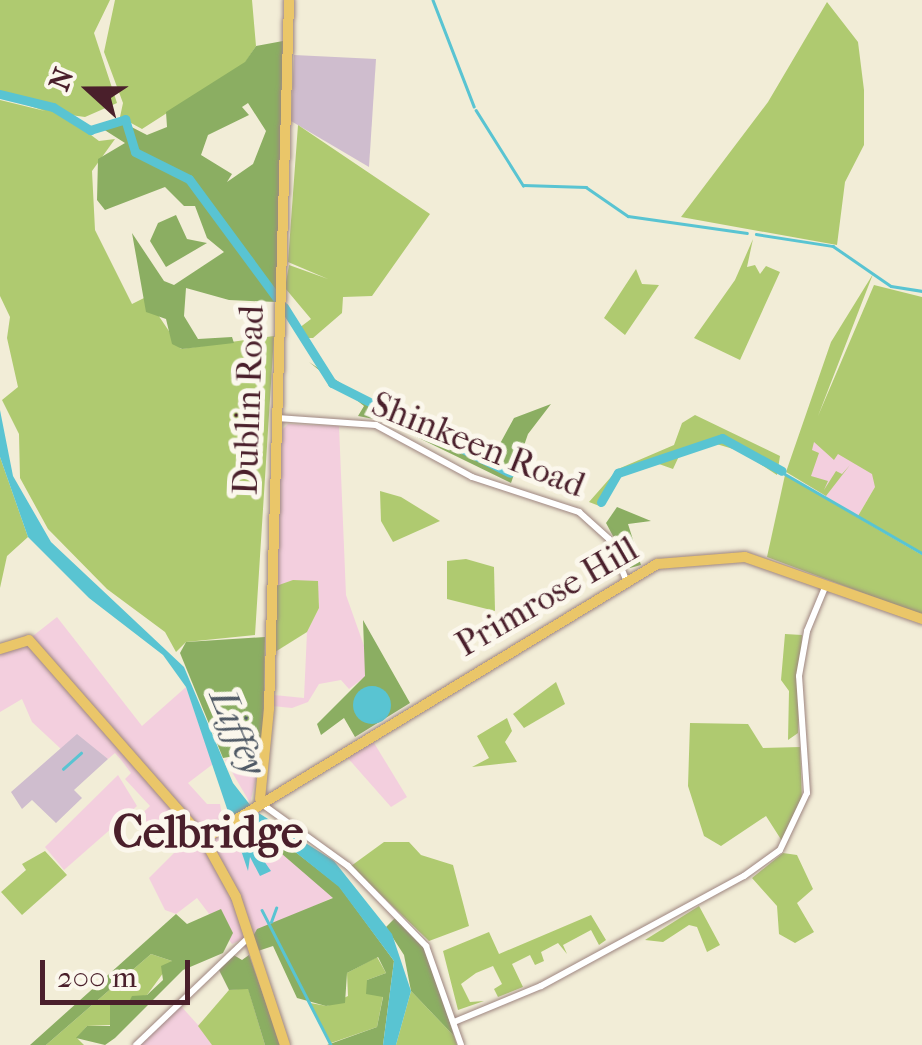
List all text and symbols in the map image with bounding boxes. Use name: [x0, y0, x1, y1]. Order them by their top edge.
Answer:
north arrow: [40, 40, 140, 140]
text: N: [42, 63, 81, 95]
street label: Dublin Road: [225, 304, 273, 496]
street label: Shinkeen Road: [365, 383, 591, 507]
street label: Primrose Hill: [449, 528, 645, 666]
water label: Liffey: [200, 682, 276, 782]
district label: Celbridge: [113, 806, 303, 860]
scale bar: [45, 940, 195, 1002]
text: 200 m: [57, 960, 137, 995]

